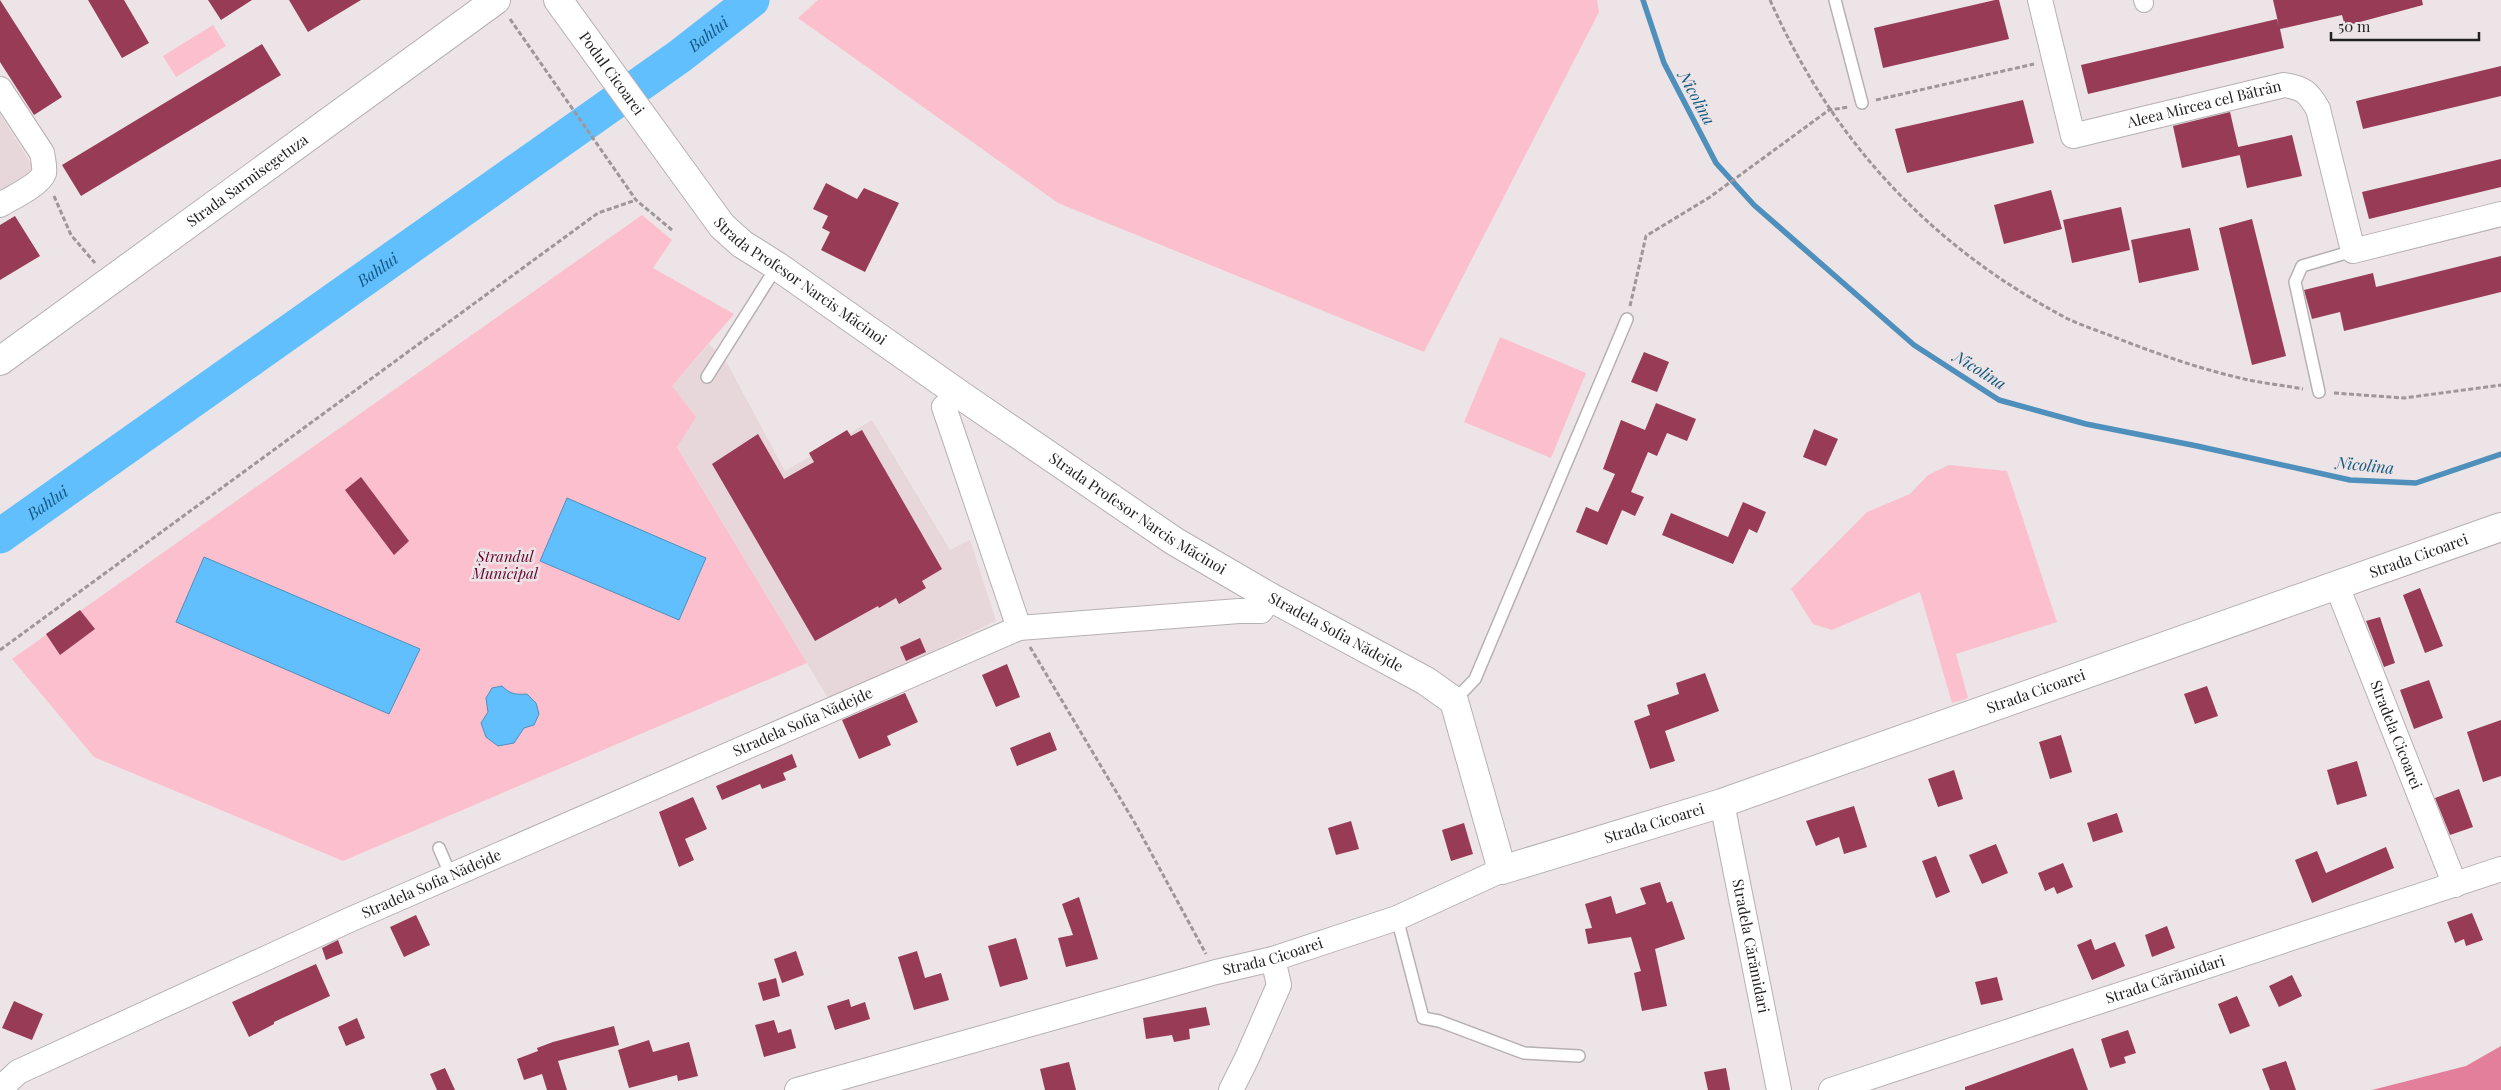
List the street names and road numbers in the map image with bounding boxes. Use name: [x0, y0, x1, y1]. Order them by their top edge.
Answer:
street label: Podul Cicoarei: [575, 27, 650, 119]
street label: Aleea Mircea cel Bătrân: [2124, 75, 2283, 132]
street label: Strada Sarmisegetuza: [182, 129, 312, 231]
street label: Strada Profesor Narcis Măcinoi: [710, 213, 892, 349]
street label: Strada Profesor Narcis Măcinoi: [1045, 447, 1231, 579]
street label: Strada Cicoarei: [2366, 528, 2471, 582]
street label: Stradela Sofia Nădejde: [1265, 587, 1407, 676]
street label: Strada Cicoarei: [1984, 664, 2088, 717]
street label: Stradela Cicoarei: [2366, 677, 2427, 792]
street label: Stradela Sofia Nădejde: [729, 682, 875, 761]
street label: Strada Cicoarei: [1602, 798, 1707, 847]
street label: Stradela Sofia Nădejde: [358, 844, 504, 922]
street label: Stradela Cărămidari: [1728, 877, 1775, 1015]
street label: Strada Cicoarei: [1220, 932, 1326, 979]
street label: Strada Cărămidari: [2103, 950, 2228, 1008]

